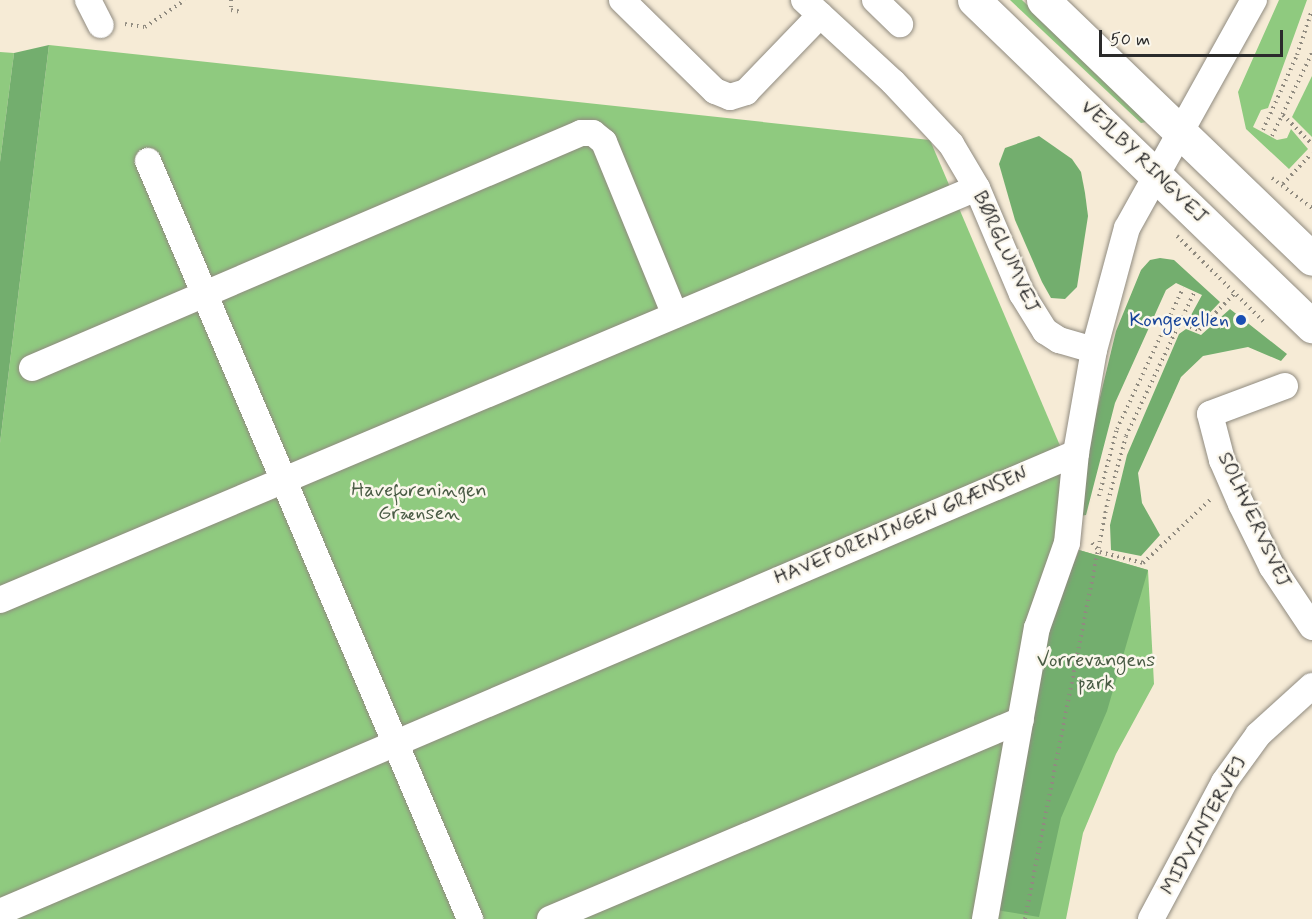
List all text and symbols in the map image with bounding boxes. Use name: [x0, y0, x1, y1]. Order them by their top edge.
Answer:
scale bar: [1102, 18, 1286, 56]
text: 50 m: [1110, 28, 1150, 52]
street label: VEJLBY RINGVEJ: [1077, 97, 1211, 227]
street label: BØRGLUMVEJ: [967, 187, 1045, 317]
place label: Kongevellen: [1129, 308, 1229, 332]
marker: Kongevellen: [1234, 313, 1248, 327]
street label: SOLHVERVSVEJ: [1212, 449, 1296, 591]
street label: HAVEFORENINGEN GRÆNSEN: [771, 462, 1031, 590]
park label: Haveforeningen Grænsen: [351, 479, 487, 526]
park label: Vorrevangens park: [1037, 649, 1155, 696]
street label: MIDVINTERVEJ: [1156, 753, 1252, 899]

